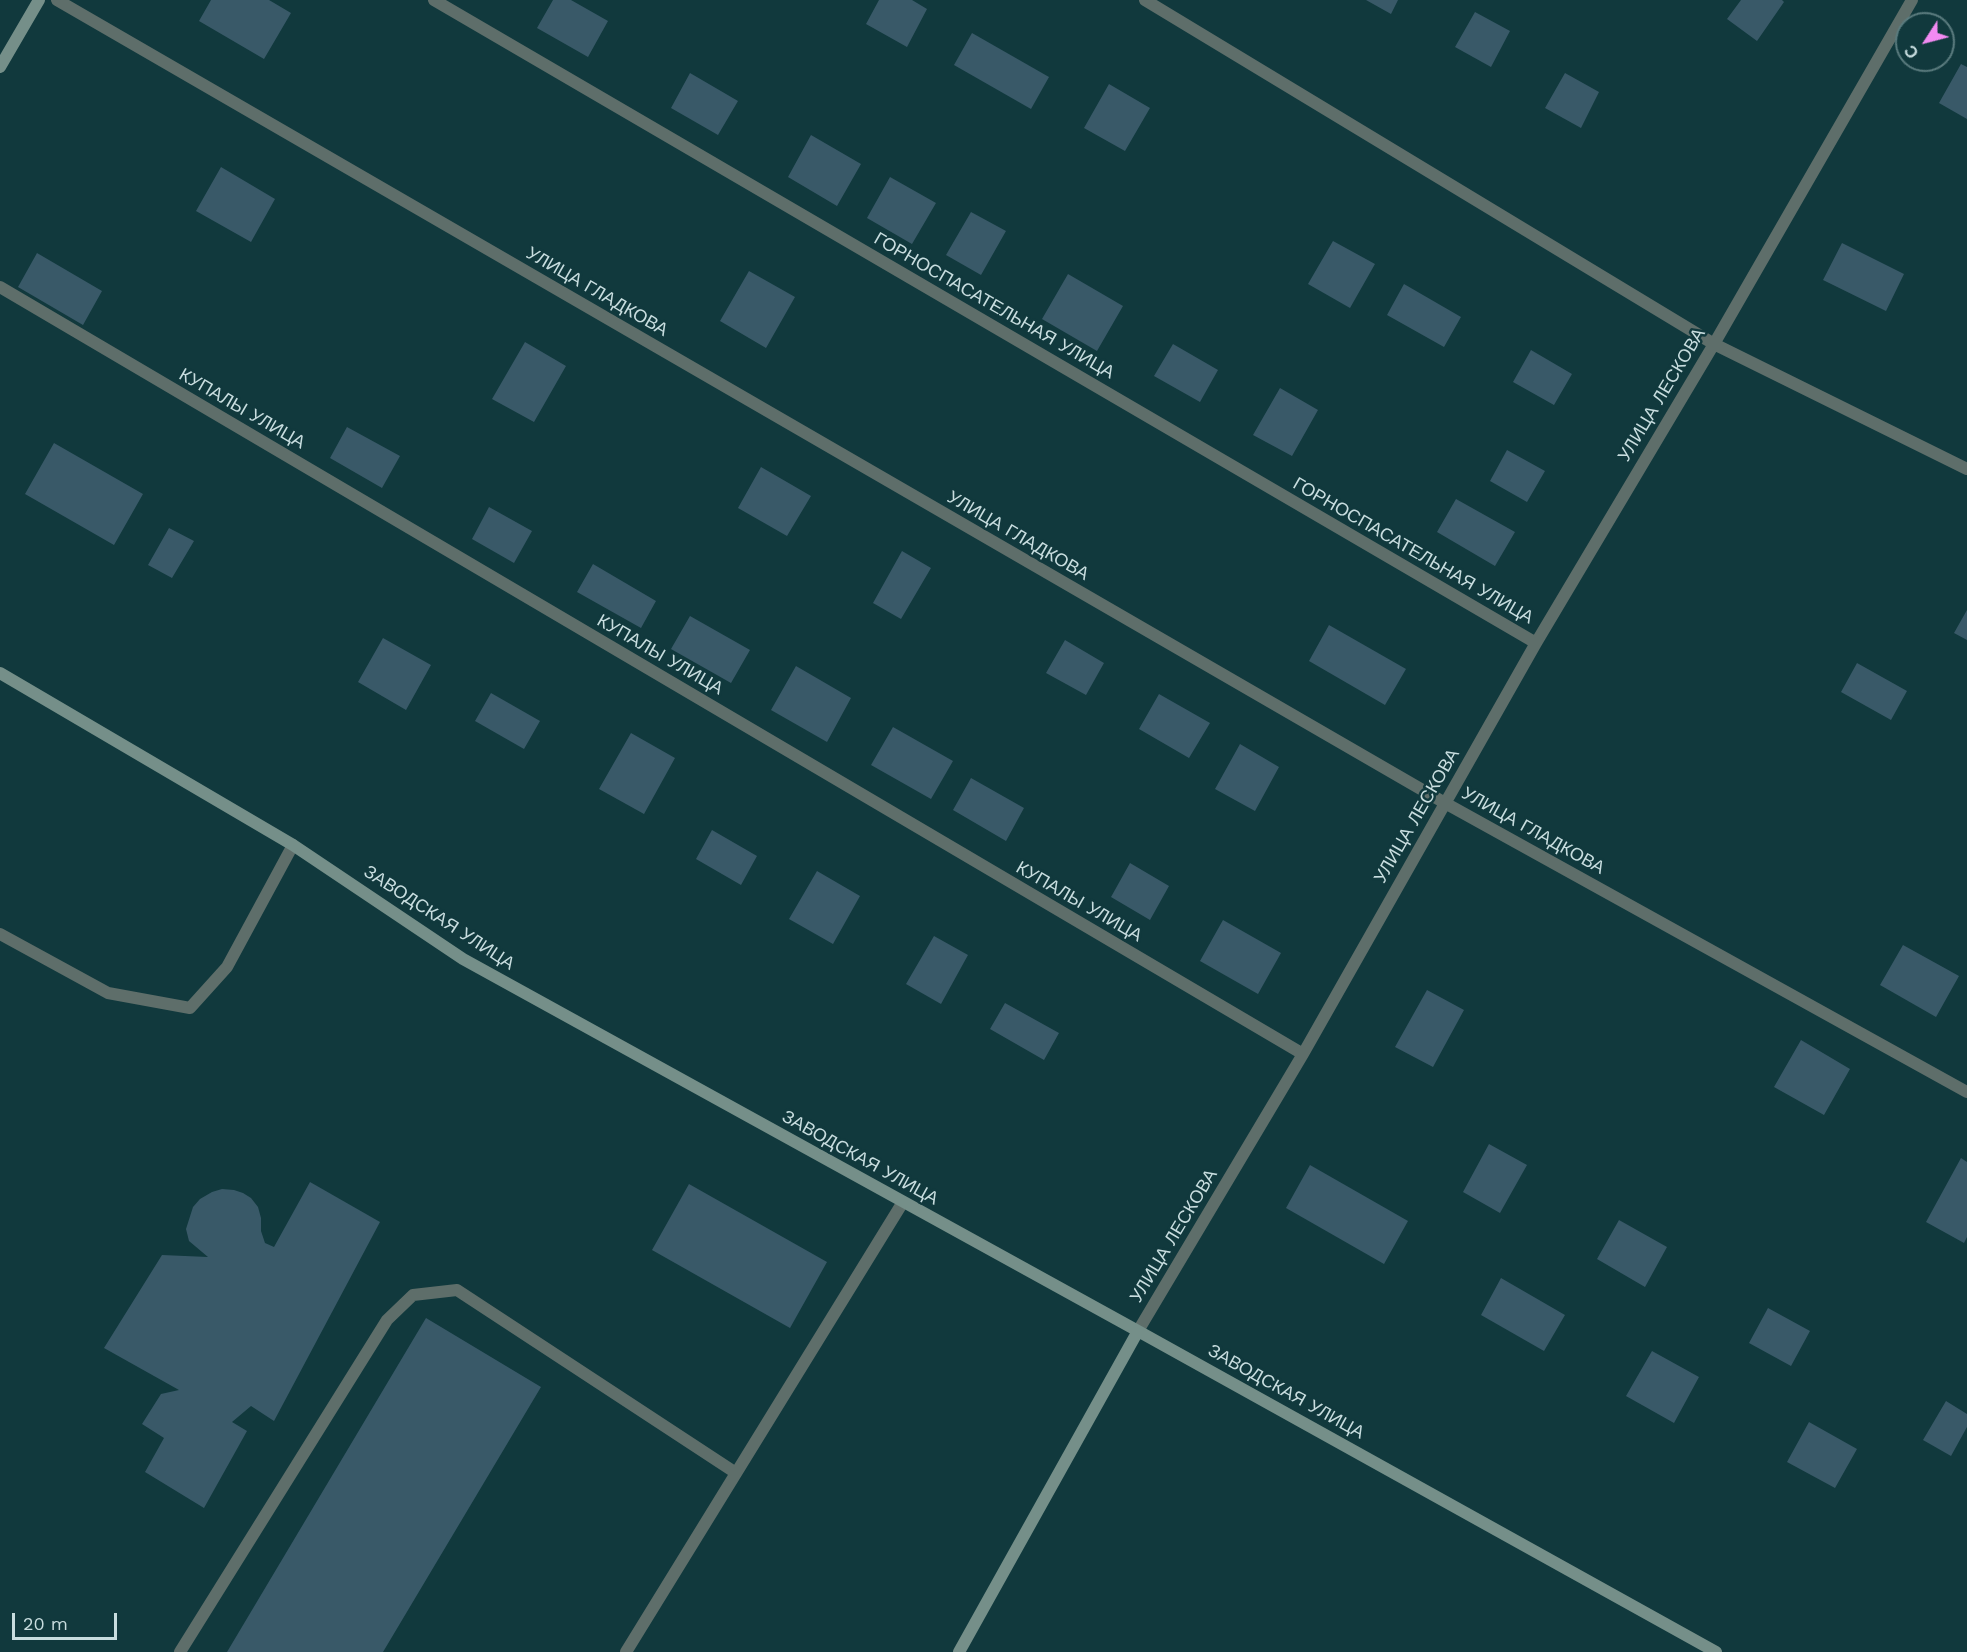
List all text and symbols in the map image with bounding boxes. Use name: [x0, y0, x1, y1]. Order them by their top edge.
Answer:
north arrow: [1895, 12, 1955, 72]
text: С: [1901, 41, 1923, 62]
street label: ГОРНОСПАСАТЕЛЬНАЯ УЛИЦА: [870, 228, 1118, 384]
street label: УЛИЦА ГЛАДКОВА: [522, 243, 672, 341]
street label: УЛИЦА ЛЕСКОВА: [1614, 324, 1710, 466]
street label: КУПАЛЫ УЛИЦА: [175, 364, 309, 454]
street label: ГОРНОСПАСАТЕЛЬНАЯ УЛИЦА: [1289, 473, 1537, 629]
street label: УЛИЦА ГЛАДКОВА: [943, 487, 1093, 585]
street label: КУПАЛЫ УЛИЦА: [593, 610, 727, 700]
street label: УЛИЦА ЛЕСКОВА: [1370, 745, 1464, 887]
street label: УЛИЦА ГЛАДКОВА: [1458, 783, 1608, 879]
street label: КУПАЛЫ УЛИЦА: [1012, 857, 1146, 947]
street label: ЗАВОДСКАЯ УЛИЦА: [359, 861, 519, 975]
street label: ЗАВОДСКАЯ УЛИЦА: [778, 1106, 942, 1210]
street label: УЛИЦА ЛЕСКОВА: [1126, 1165, 1222, 1307]
street label: ЗАВОДСКАЯ УЛИЦА: [1204, 1340, 1368, 1444]
scale bar: [15, 1601, 120, 1639]
text: 20 m: [23, 1613, 68, 1634]

